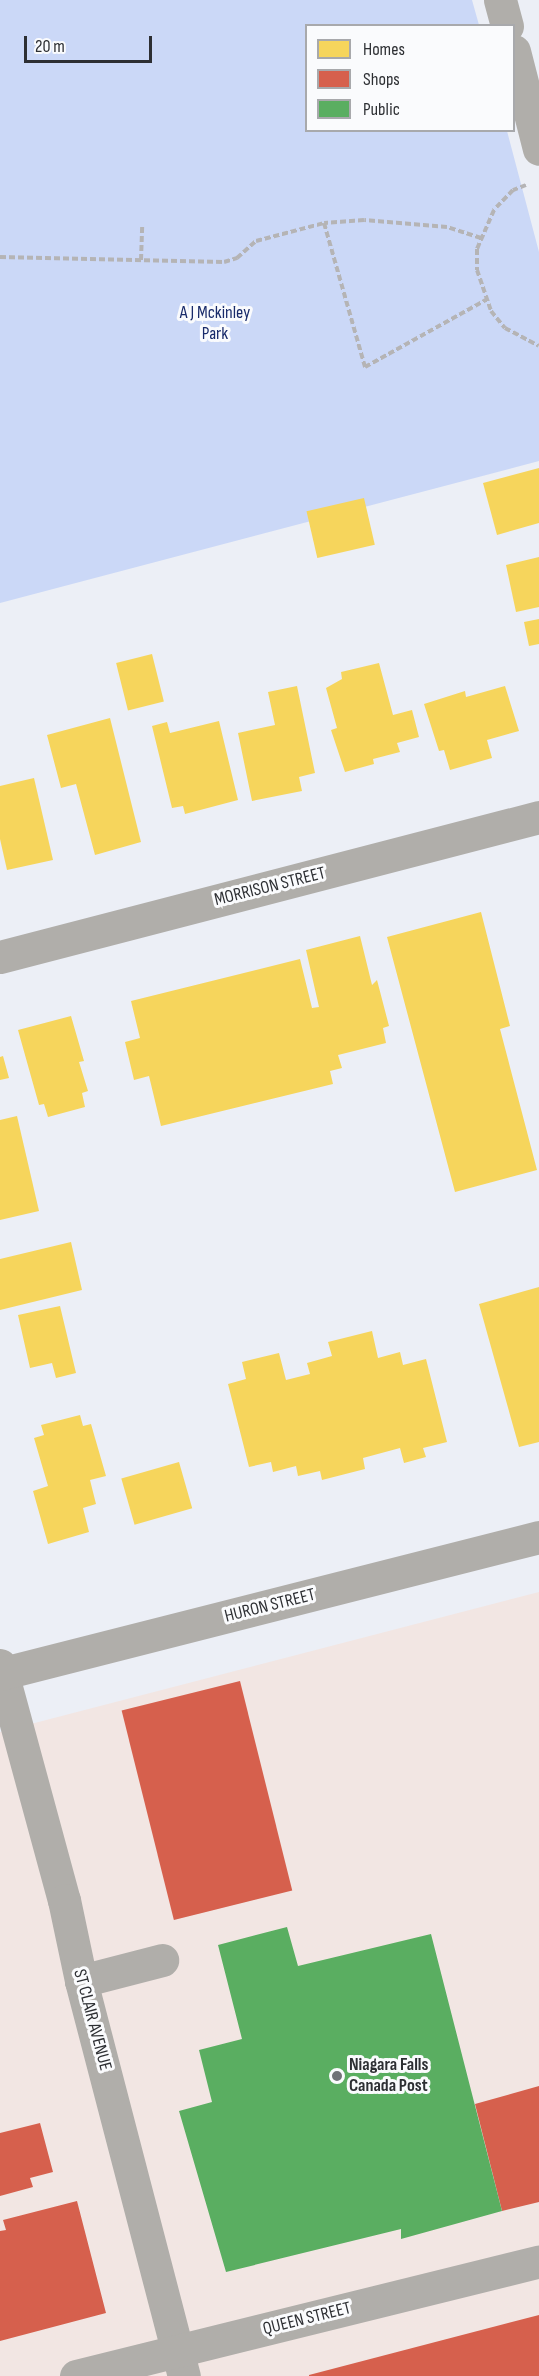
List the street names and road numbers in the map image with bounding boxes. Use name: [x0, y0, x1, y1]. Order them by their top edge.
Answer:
street label: MORRISON STREET: [212, 863, 328, 911]
street label: HURON STREET: [223, 1584, 317, 1628]
street label: ST CLAIR AVENUE: [68, 1967, 116, 2073]
street label: QUEEN STREET: [261, 2298, 353, 2340]

